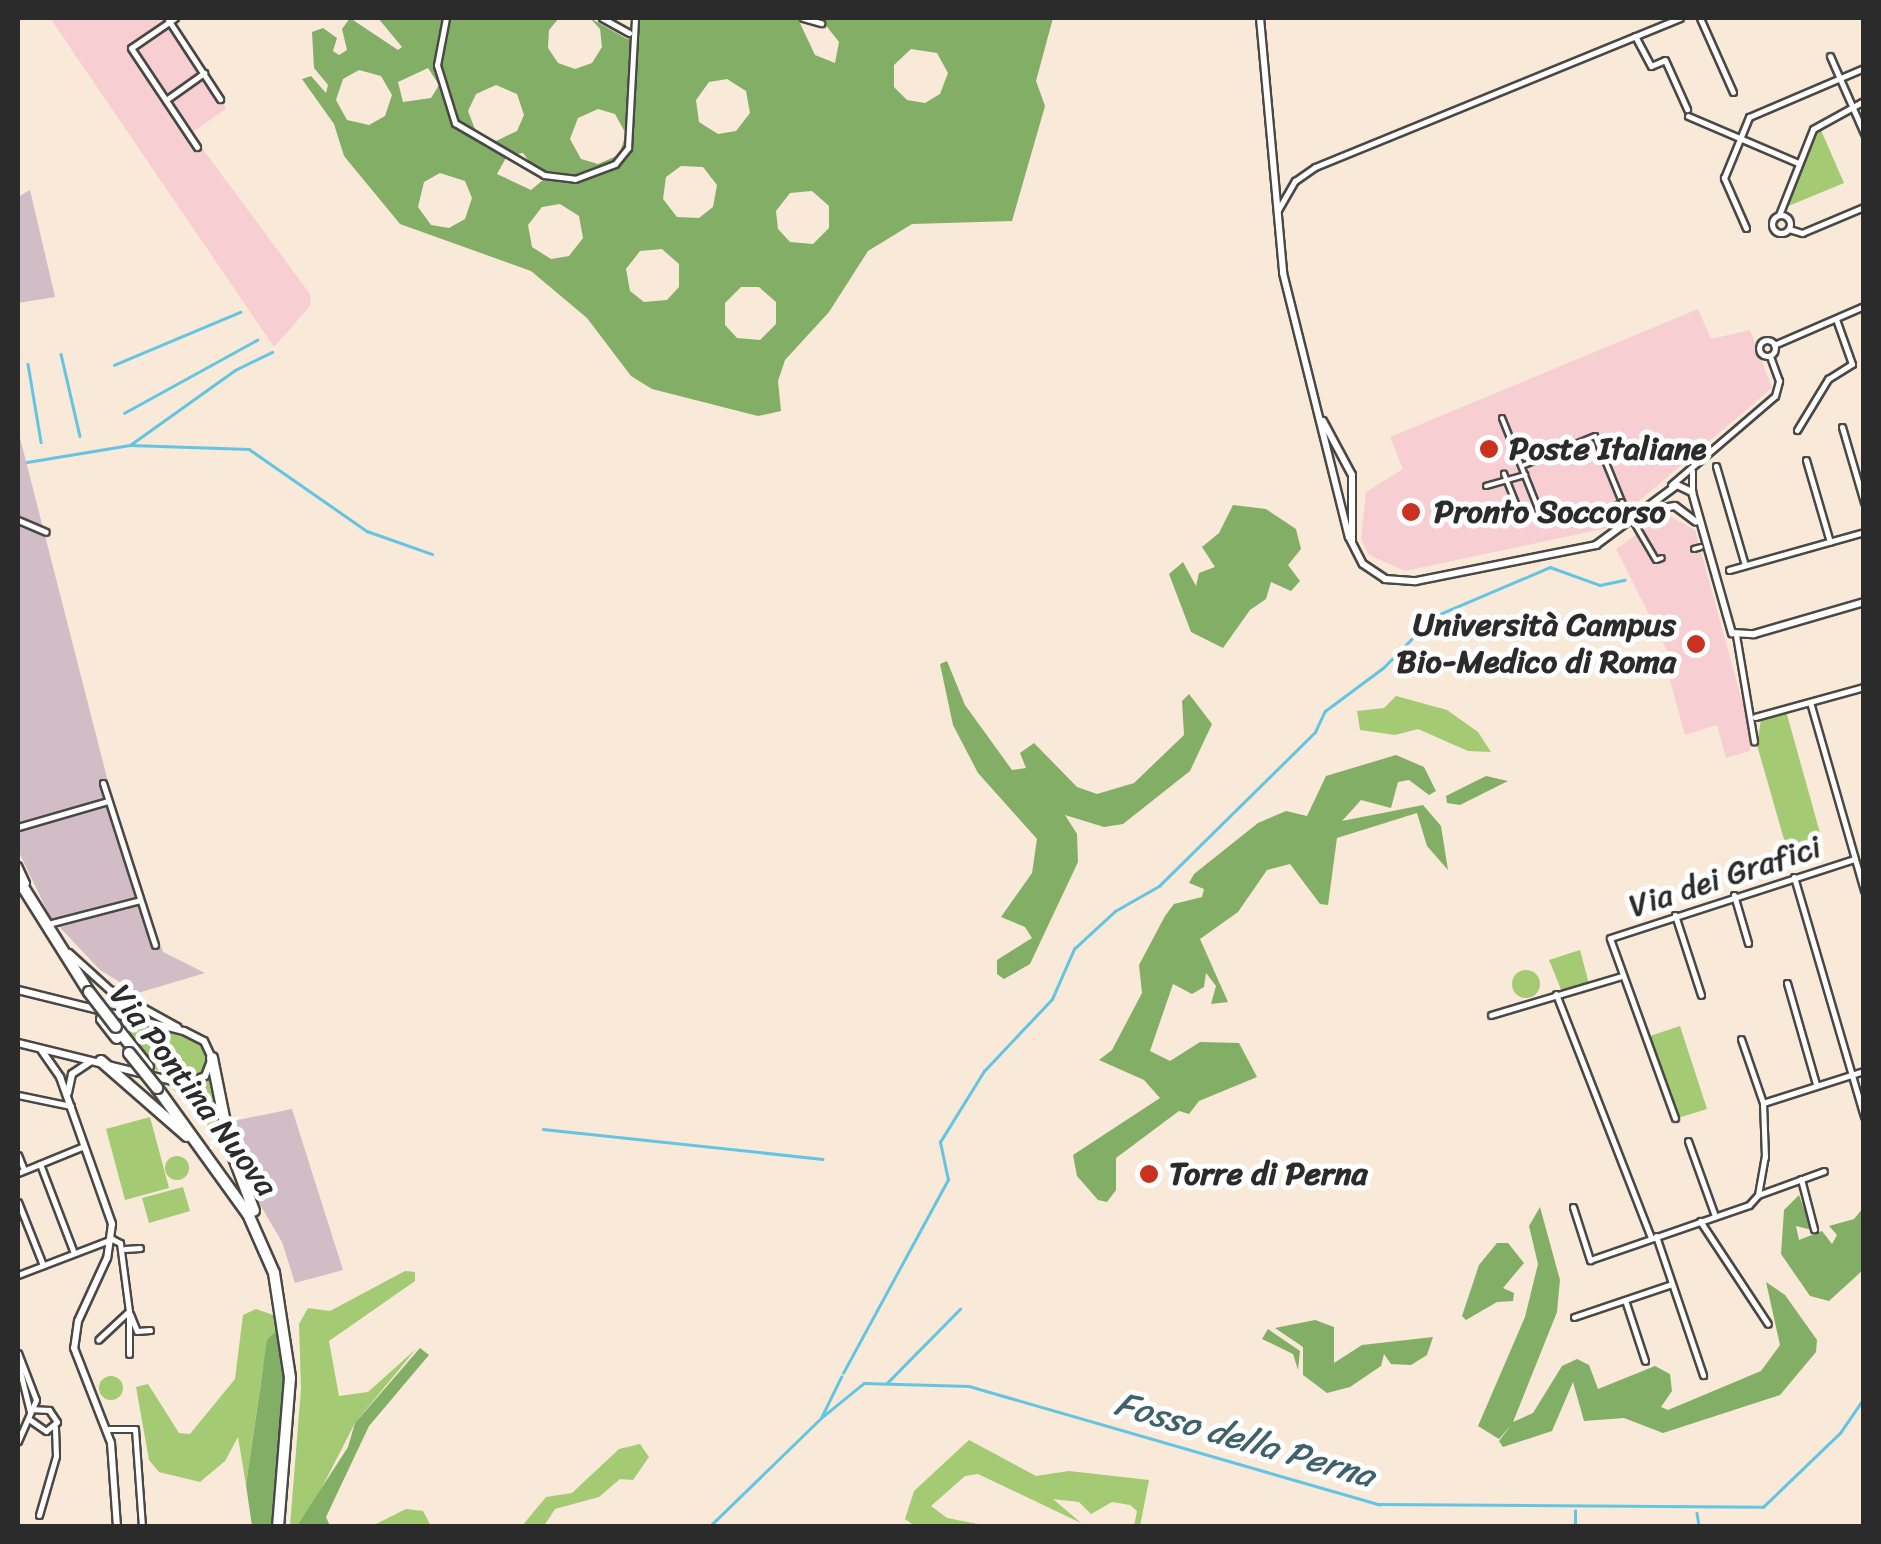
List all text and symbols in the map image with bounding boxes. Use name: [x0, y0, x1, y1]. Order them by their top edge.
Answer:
place label: Poste Italiane: [1509, 430, 1709, 468]
marker: Poste Italiane: [1478, 438, 1500, 460]
place label: Pronto Soccorso: [1434, 493, 1666, 531]
marker: Pronto Soccorso: [1398, 499, 1424, 525]
place label: Università Campus Bio-Medico di Roma: [1397, 607, 1676, 682]
marker: Università Campus Bio-Medico di Roma: [1685, 633, 1707, 655]
street label: Via dei Grafici: [1624, 828, 1826, 926]
street label: Via Pontina Nuova: [101, 977, 285, 1205]
place label: Torre di Perna: [1169, 1155, 1367, 1193]
marker: Torre di Perna: [1138, 1163, 1160, 1185]
water label: Fosso della Perna: [1110, 1382, 1380, 1496]

